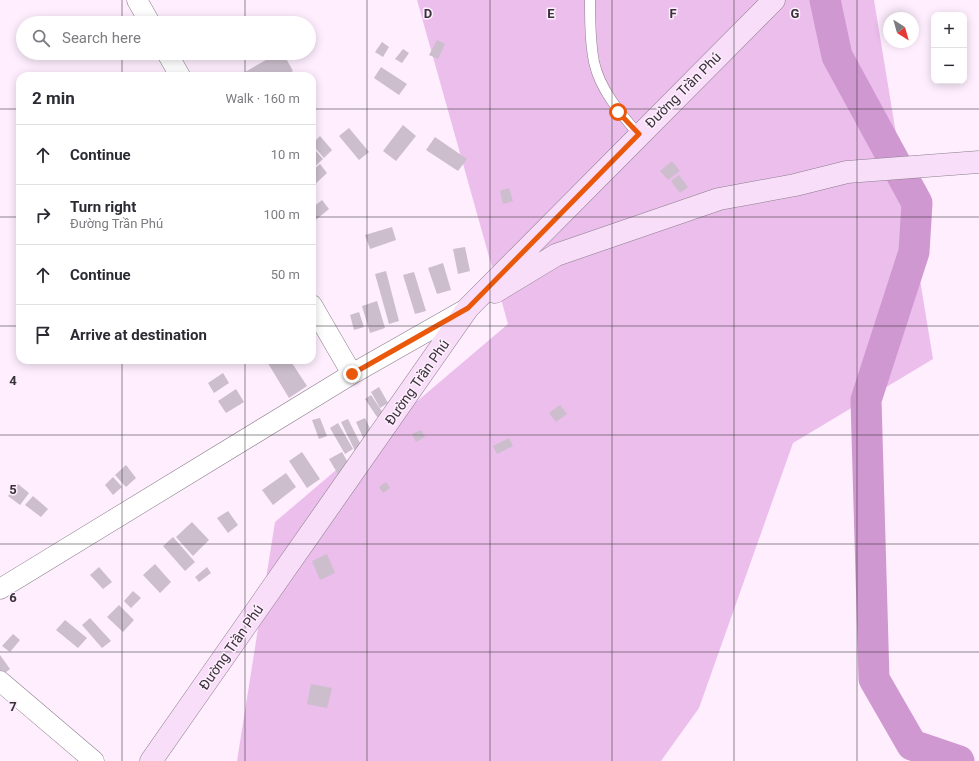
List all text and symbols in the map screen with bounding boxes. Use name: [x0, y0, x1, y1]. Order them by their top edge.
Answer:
text: D: [424, 6, 432, 21]
text: E: [547, 6, 555, 21]
text: F: [669, 6, 677, 21]
text: G: [791, 6, 800, 21]
north arrow: [883, 12, 919, 48]
map controls: [931, 12, 967, 84]
button: +: [931, 12, 967, 48]
search box: [16, 16, 316, 60]
icon: search: [30, 27, 52, 49]
text: Search here: [62, 29, 141, 47]
button: −: [931, 48, 967, 84]
street label: Đường Trần Phú: [642, 49, 724, 131]
text: 2 min: [32, 88, 75, 108]
text: Walk · 160 m: [225, 91, 300, 106]
route start: [609, 103, 627, 121]
icon: ahead: [32, 144, 54, 166]
text: Continue: [70, 146, 131, 164]
text: 10 m: [271, 147, 300, 162]
text: Turn right: [70, 198, 136, 216]
icon: right: [32, 204, 54, 226]
text: 100 m: [263, 207, 300, 222]
text: Đường Trần Phú: [70, 216, 163, 231]
icon: ahead: [32, 264, 54, 286]
text: Continue: [70, 266, 131, 284]
text: 50 m: [271, 267, 300, 282]
icon: arrive: [32, 324, 54, 346]
text: Arrive at destination: [70, 326, 207, 344]
street label: Đường Trần Phú: [382, 336, 452, 428]
route end: [343, 365, 361, 383]
text: 4: [9, 373, 17, 388]
text: 5: [9, 482, 17, 497]
text: 6: [9, 590, 17, 605]
street label: Đường Trần Phú: [196, 601, 266, 693]
text: 7: [9, 699, 17, 714]

